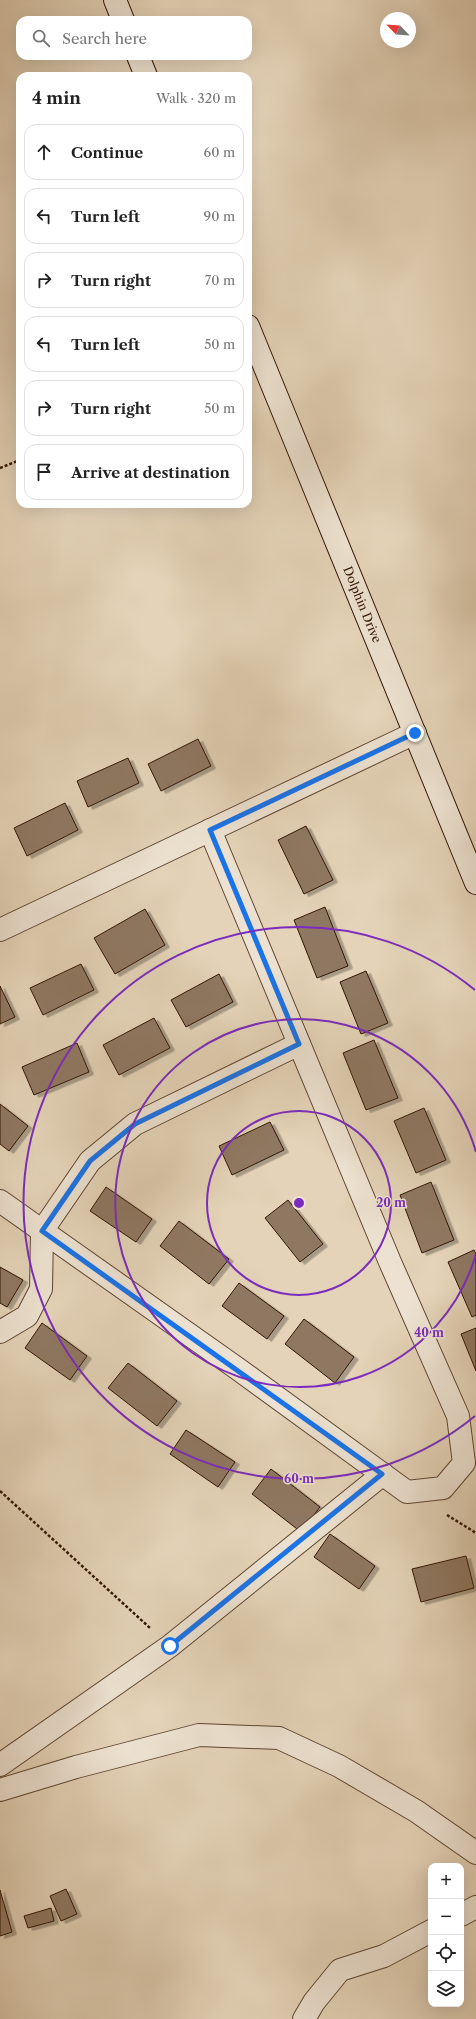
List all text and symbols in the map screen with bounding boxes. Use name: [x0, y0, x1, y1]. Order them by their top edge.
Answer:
north arrow: [380, 12, 416, 48]
search box: [16, 16, 252, 60]
icon: search: [30, 27, 52, 49]
text: Search here: [62, 29, 147, 48]
text: 4 min: [32, 88, 81, 108]
text: Walk · 320 m: [156, 90, 236, 106]
icon: ahead: [33, 141, 55, 163]
text: Continue: [71, 143, 143, 162]
text: 60 m: [204, 144, 235, 160]
icon: left: [33, 205, 55, 227]
text: Turn left: [71, 207, 140, 226]
text: 90 m: [204, 208, 235, 224]
icon: right: [33, 269, 55, 291]
text: Turn right: [71, 271, 151, 290]
text: 70 m: [205, 272, 235, 288]
icon: left: [33, 333, 55, 355]
text: Turn left: [71, 335, 140, 354]
text: 50 m: [204, 336, 235, 352]
icon: right: [33, 397, 55, 419]
text: Turn right: [71, 399, 151, 418]
text: 50 m: [204, 400, 235, 416]
icon: arrive: [33, 461, 55, 483]
text: Arrive at destination: [71, 463, 230, 482]
street label: Dolphin Drive: [340, 564, 385, 645]
route end: [406, 724, 424, 742]
text: 20 m: [376, 1195, 406, 1210]
centre of rings: [292, 1196, 306, 1210]
text: 40 m: [414, 1325, 444, 1340]
text: 60 m: [284, 1471, 314, 1486]
route start: [161, 1637, 179, 1655]
map controls: [428, 1863, 464, 2007]
button: +: [428, 1863, 464, 1899]
button: −: [428, 1899, 464, 1935]
button: locate: [428, 1935, 464, 1971]
button: layers: [428, 1971, 464, 2007]

